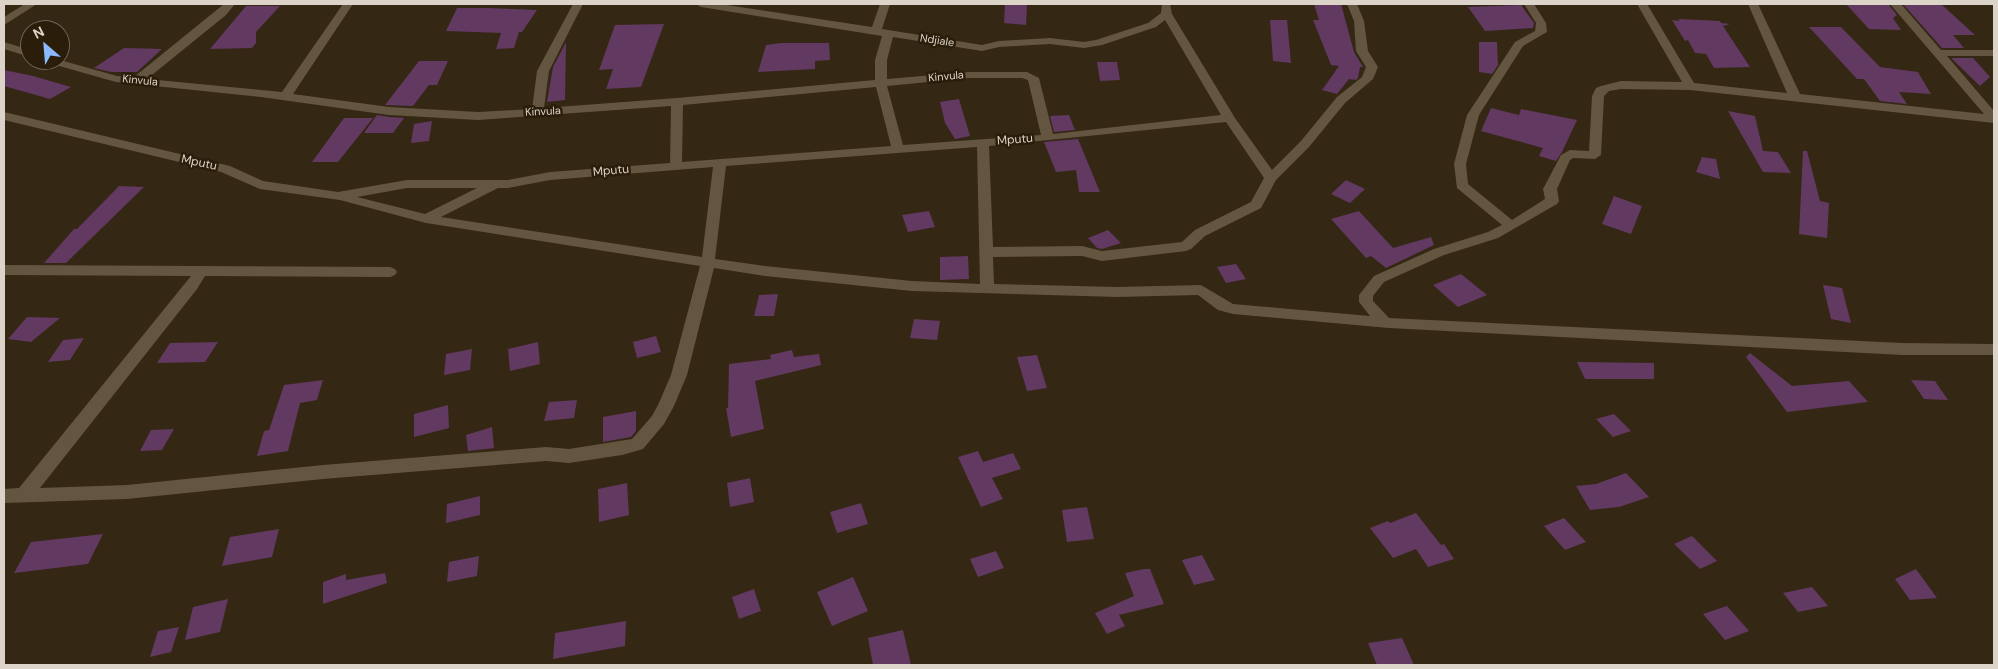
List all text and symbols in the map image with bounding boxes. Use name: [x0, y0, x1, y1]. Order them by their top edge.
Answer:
north arrow: [20, 20, 70, 70]
text: N: [30, 22, 47, 43]
street label: Ndjiale: [919, 32, 955, 50]
street label: Kinvula: [928, 69, 964, 85]
street label: Kinvula: [122, 73, 158, 89]
street label: Kinvula: [525, 104, 561, 120]
street label: Mputu: [997, 132, 1033, 148]
street label: Mputu: [180, 152, 218, 174]
street label: Mputu: [592, 162, 630, 180]

